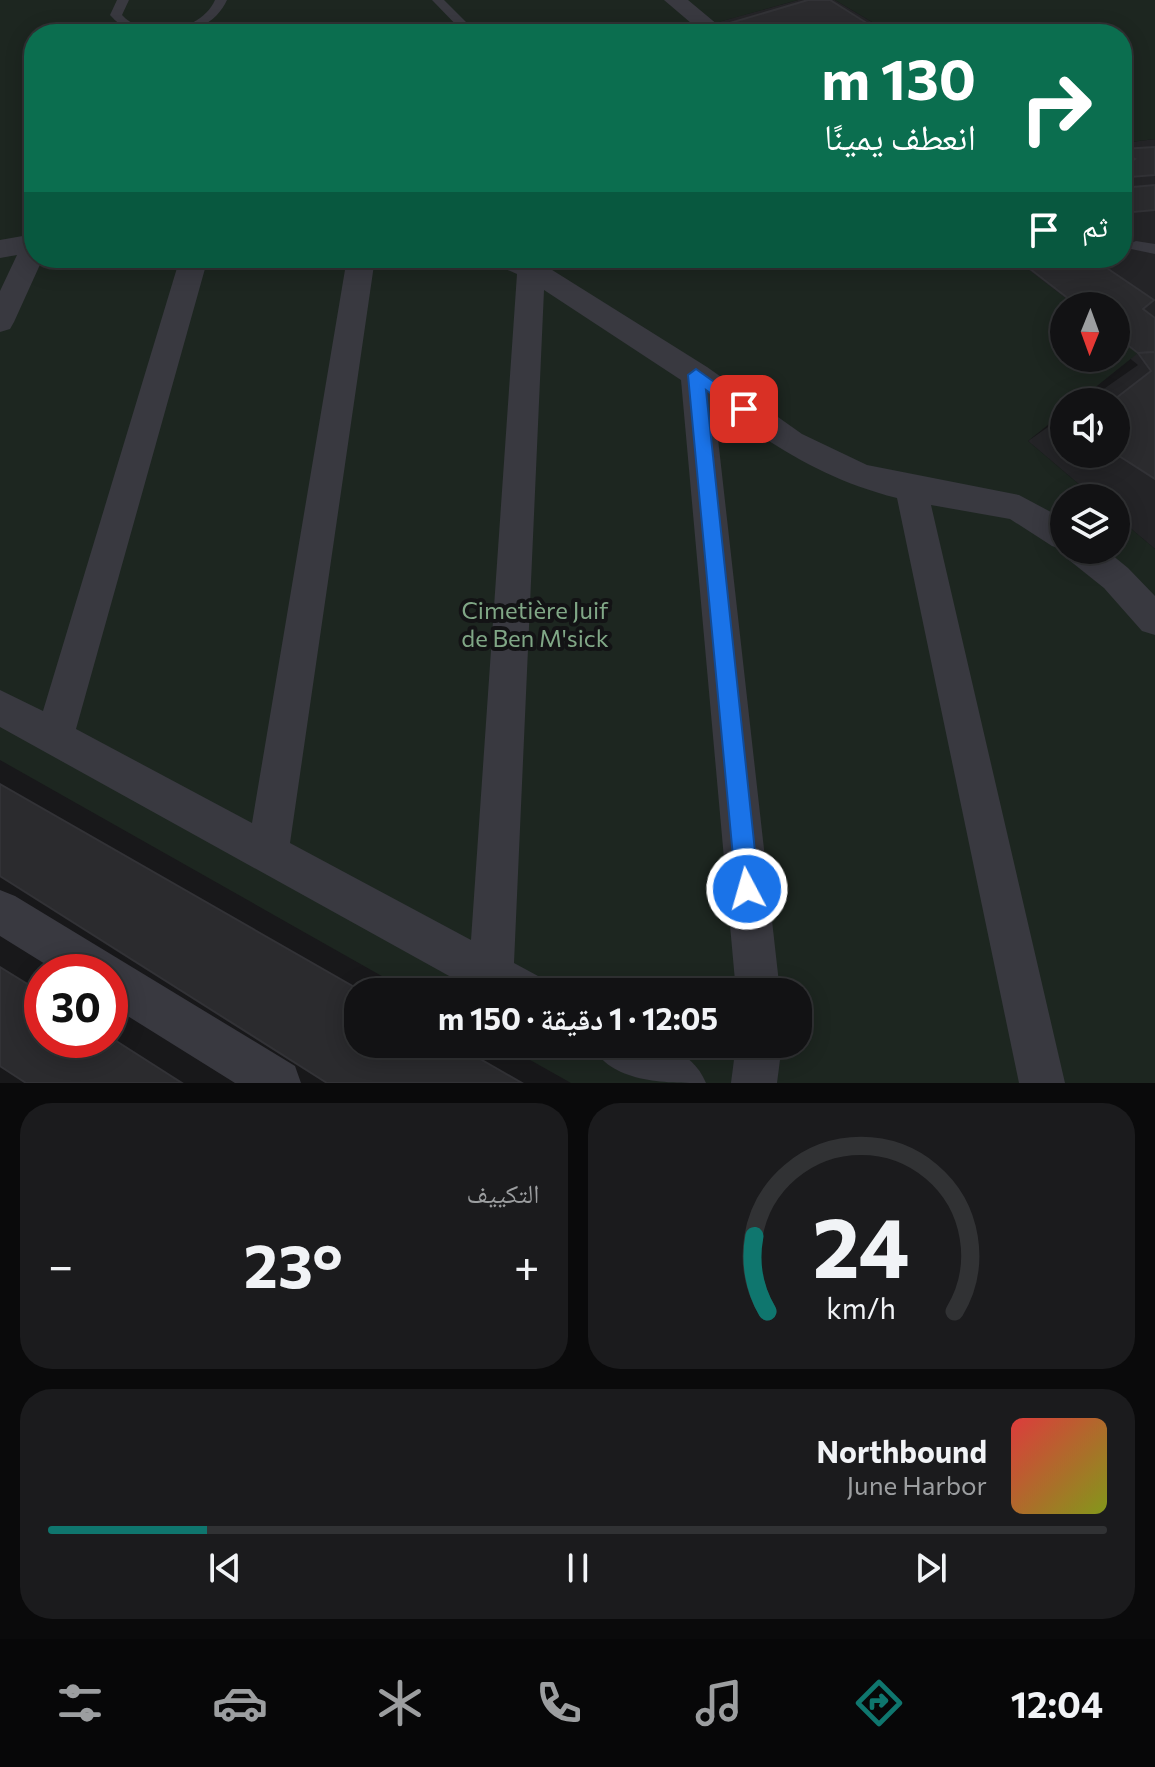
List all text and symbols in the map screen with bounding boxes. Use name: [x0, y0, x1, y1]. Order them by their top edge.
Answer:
text: 130 m: [821, 43, 976, 112]
icon: right: [1004, 56, 1108, 160]
text: انعطف يمينًا: [824, 113, 976, 157]
text: ثم: [1082, 206, 1108, 243]
icon: arrive: [1022, 208, 1066, 252]
north arrow: [1050, 292, 1130, 372]
map controls: [1050, 292, 1130, 564]
pin: [710, 375, 778, 443]
icon: arrive: [722, 387, 766, 431]
button: sound: [1050, 388, 1130, 468]
button: layers: [1050, 484, 1130, 564]
park label: Cimetière Juif de Ben M'sick: [461, 595, 609, 652]
position arrow: [705, 847, 789, 931]
speed limit sign: 30: [24, 954, 128, 1058]
text: 12:05 · 1 دقيقة · 150 m: [438, 999, 718, 1036]
text: التكييف: [467, 1177, 540, 1208]
text: 24: [813, 1193, 910, 1295]
text: 23°: [244, 1227, 343, 1300]
text: −: [48, 1237, 73, 1291]
text: +: [514, 1237, 540, 1291]
text: km/h: [826, 1290, 896, 1325]
text: Northbound: [816, 1432, 987, 1469]
text: June Harbor: [847, 1469, 987, 1500]
icon: previous: [203, 1546, 247, 1590]
icon: pause: [556, 1546, 600, 1590]
icon: next: [909, 1546, 953, 1590]
icon: filters: [52, 1675, 108, 1731]
icon: car: [212, 1675, 268, 1731]
icon: climate: [372, 1675, 428, 1731]
icon: phone: [531, 1675, 587, 1731]
icon: music: [691, 1675, 747, 1731]
icon: directions: [851, 1675, 907, 1731]
text: 12:04: [1011, 1681, 1103, 1725]

